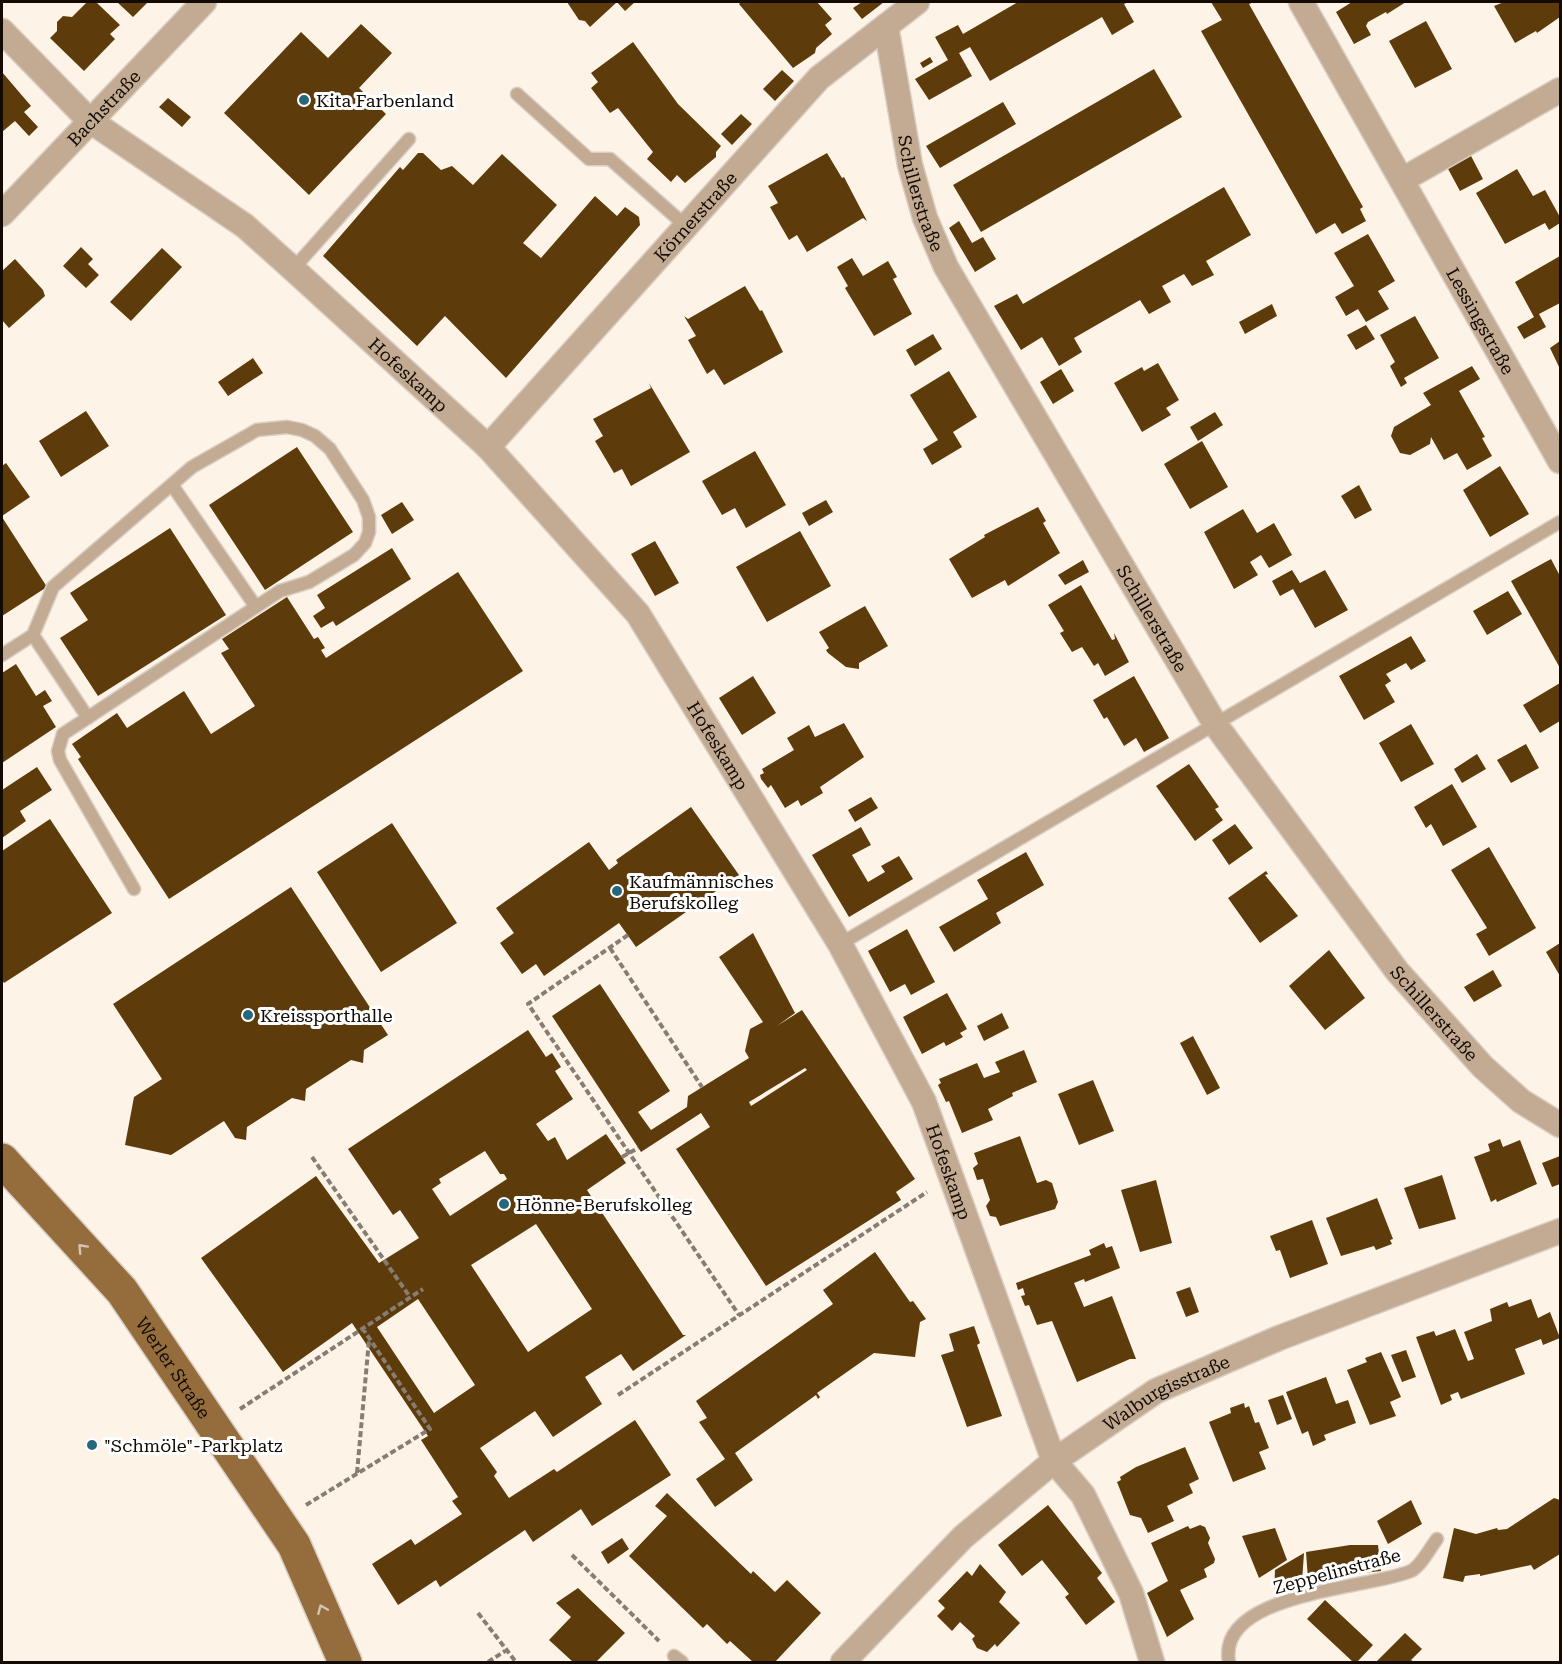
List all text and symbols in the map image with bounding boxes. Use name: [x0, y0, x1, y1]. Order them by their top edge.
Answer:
street label: Bachstraße: [62, 65, 144, 150]
place label: Kita Farbenland: [316, 90, 455, 111]
marker: Kita Farbenland: [297, 93, 311, 107]
street label: Schillerstraße: [894, 133, 949, 255]
street label: Körnerstraße: [649, 167, 741, 266]
street label: Lessingstraße: [1442, 264, 1519, 378]
street label: Hofeskamp: [365, 333, 453, 416]
street label: Schillerstraße: [1113, 561, 1192, 676]
street label: Hofeskamp: [683, 697, 753, 793]
place label: Kaufmännisches Berufskolleg: [629, 871, 774, 913]
marker: Kaufmännisches Berufskolleg: [610, 884, 624, 898]
street label: Schillerstraße: [1387, 961, 1483, 1065]
place label: Kreissporthalle: [260, 1005, 393, 1026]
marker: Kreissporthalle: [241, 1008, 255, 1022]
street label: Hofeskamp: [922, 1121, 976, 1222]
place label: Hönne-Berufskolleg: [516, 1194, 693, 1215]
marker: Hönne-Berufskolleg: [497, 1197, 511, 1211]
one-way arrow: [78, 1244, 89, 1255]
street label: Werler Straße: [132, 1313, 216, 1422]
street label: Walburgisstraße: [1099, 1350, 1233, 1435]
place label: "Schmöle"-Parkplatz: [104, 1435, 283, 1456]
marker: "Schmöle"-Parkplatz: [85, 1438, 99, 1452]
street label: Zeppelinstraße: [1271, 1544, 1403, 1598]
one-way arrow: [317, 1604, 329, 1615]

